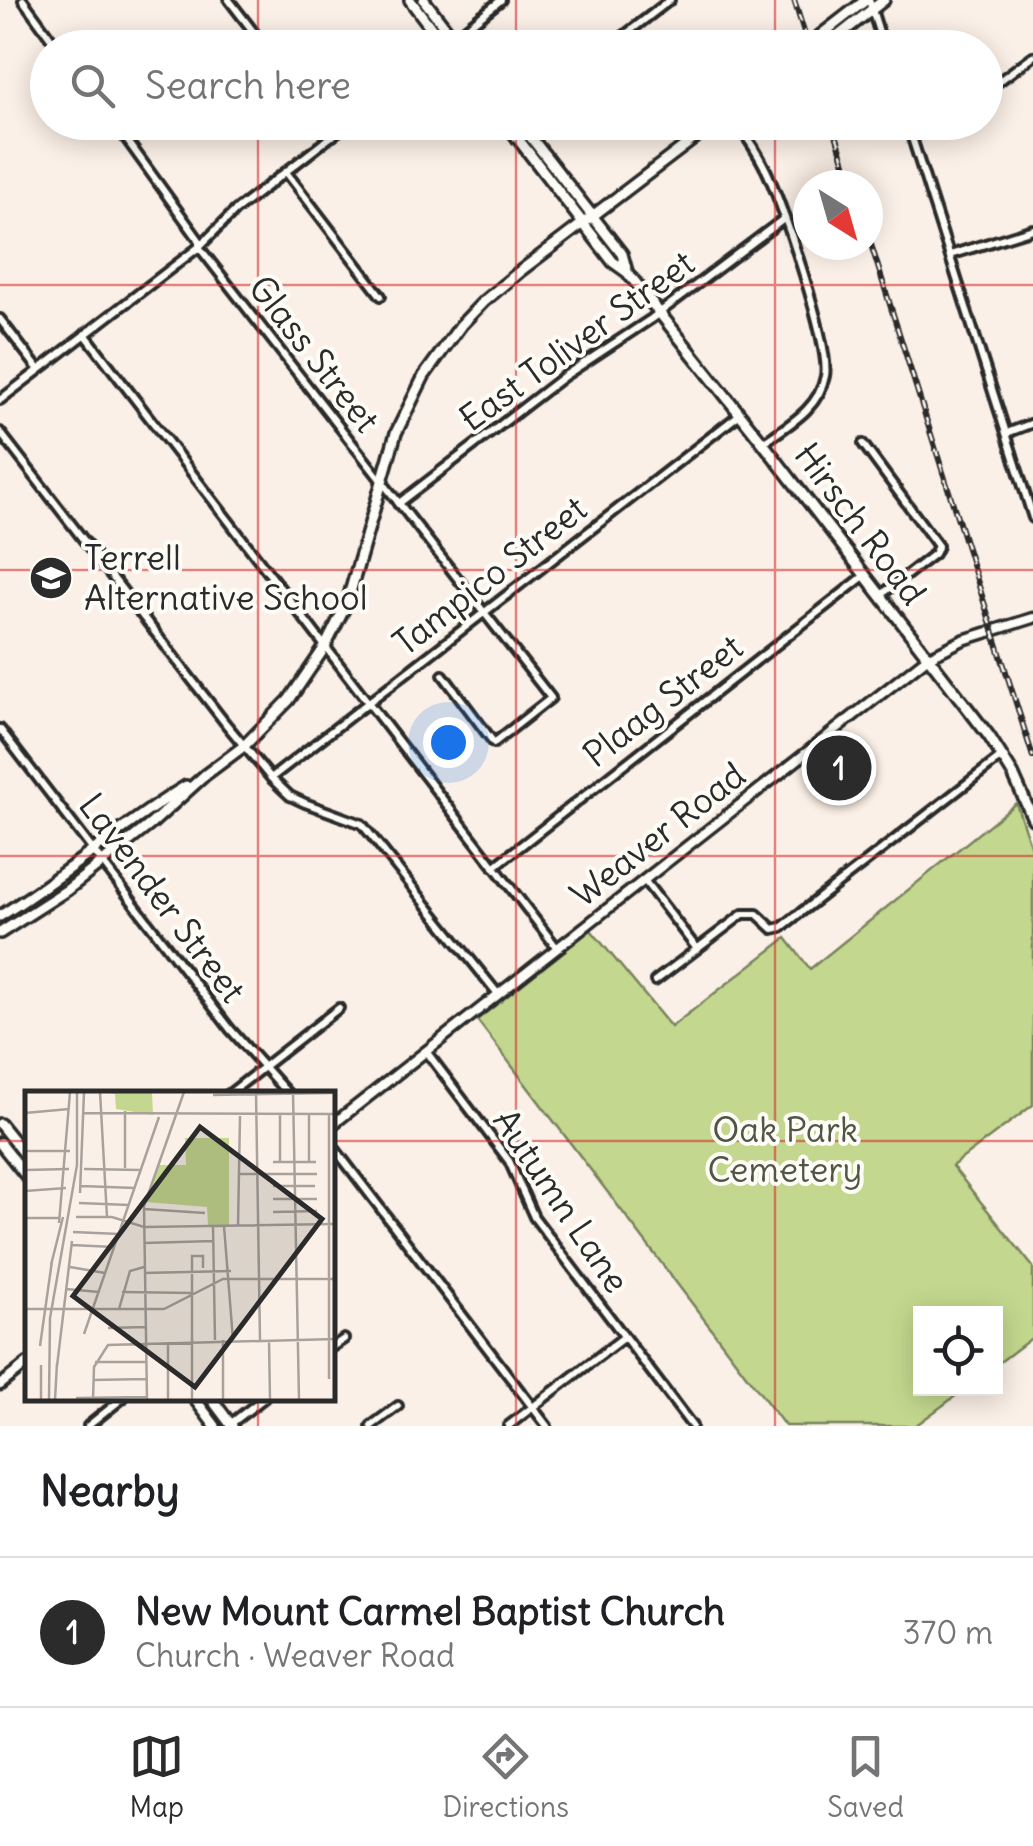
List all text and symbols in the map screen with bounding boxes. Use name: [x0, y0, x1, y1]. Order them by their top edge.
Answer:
search box: [30, 30, 1003, 140]
icon: search: [65, 58, 120, 113]
text: Search here: [145, 62, 351, 109]
north arrow: [793, 170, 883, 260]
street label: East Toliver Street: [450, 240, 702, 440]
street label: Glass Street: [240, 266, 390, 441]
street label: Hirsch Road: [786, 434, 936, 613]
street label: Tampico Street: [384, 486, 595, 664]
place label: Terrell Alternative School: [84, 535, 368, 619]
school or university icon: Terrell Alternative School: [28, 555, 74, 601]
street label: Plaag Street: [574, 624, 751, 776]
your location: [423, 717, 474, 768]
pin: 1: [806, 730, 872, 806]
street label: Weaver Road: [561, 752, 754, 916]
street label: Lavender Street: [70, 784, 256, 1011]
inset map: [25, 1091, 335, 1401]
street label: Autumn Lane: [484, 1100, 639, 1301]
park label: Oak Park Cemetery: [708, 1107, 862, 1191]
map controls: [913, 1306, 1003, 1396]
button: locate: [913, 1306, 1003, 1396]
text: Nearby: [40, 1465, 179, 1517]
text: New Mount Carmel Baptist Church: [135, 1588, 725, 1635]
text: 1: [66, 1612, 79, 1653]
text: 370 m: [902, 1612, 993, 1653]
text: Church · Weaver Road: [135, 1635, 455, 1676]
tab: Map: [129, 1729, 184, 1825]
tab: Directions: [442, 1729, 569, 1825]
tab: Saved: [827, 1729, 904, 1825]

